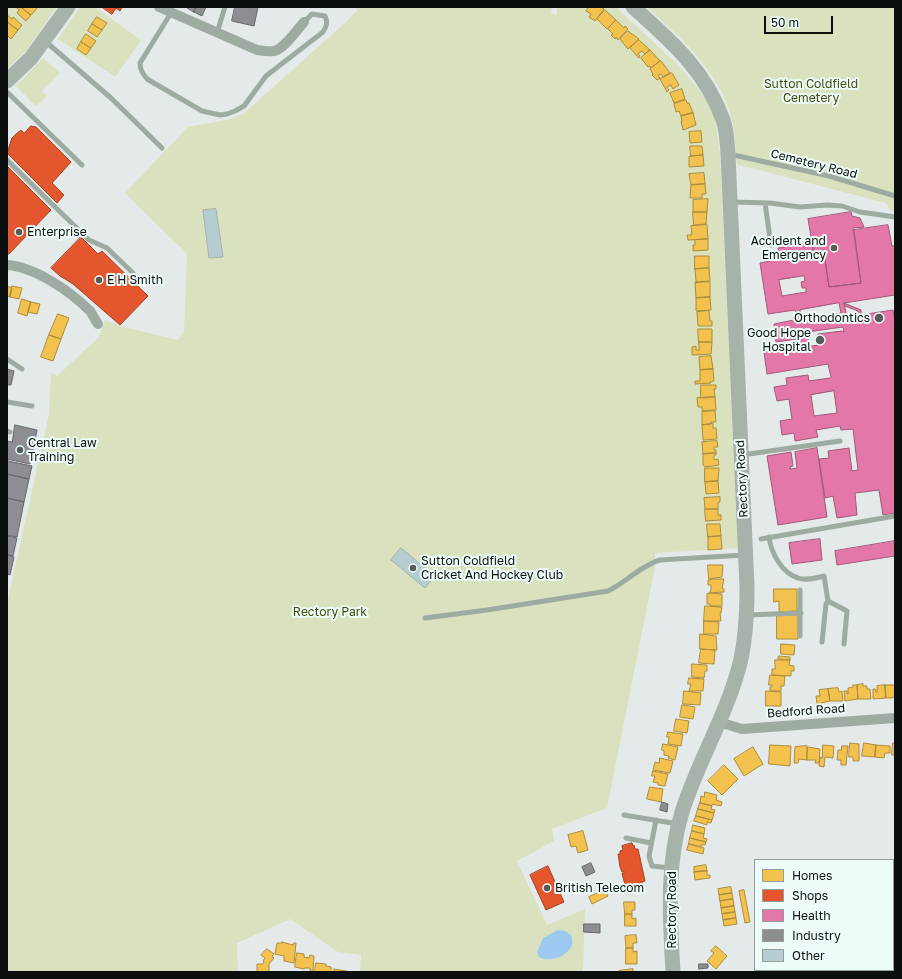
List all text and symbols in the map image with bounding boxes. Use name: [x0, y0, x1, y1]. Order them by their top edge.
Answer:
scale bar: [766, 8, 835, 34]
text: 50 m: [771, 15, 799, 30]
park label: Sutton Coldfield Cemetery: [764, 77, 858, 105]
street label: Cemetery Road: [769, 146, 859, 182]
place label: Enterprise: [27, 225, 87, 239]
marker: Enterprise: [14, 227, 24, 237]
place label: Accident and Emergency: [751, 234, 826, 262]
marker: Accident and Emergency: [829, 243, 839, 253]
place label: E H Smith: [107, 273, 163, 287]
marker: E H Smith: [94, 275, 104, 285]
place label: Orthodontics: [794, 311, 870, 325]
marker: Orthodontics: [873, 312, 885, 324]
place label: Good Hope Hospital: [747, 326, 811, 354]
marker: Good Hope Hospital: [814, 334, 826, 346]
place label: Central Law Training: [28, 436, 97, 464]
street label: Rectory Road: [733, 440, 751, 518]
marker: Central Law Training: [15, 445, 25, 455]
place label: Sutton Coldfield Cricket And Hockey Club: [421, 554, 563, 582]
marker: Sutton Coldfield Cricket And Hockey Club: [408, 563, 418, 573]
park label: Rectory Park: [293, 605, 367, 619]
street label: Bedford Road: [767, 701, 845, 721]
legend: [754, 859, 894, 971]
text: Homes: [792, 868, 832, 883]
street label: Rectory Road: [665, 871, 679, 949]
place label: British Telecom: [555, 881, 644, 895]
marker: British Telecom: [542, 883, 552, 893]
text: Shops: [792, 888, 828, 903]
text: Health: [792, 908, 831, 923]
text: Industry: [792, 928, 841, 943]
text: Other: [792, 948, 825, 963]

